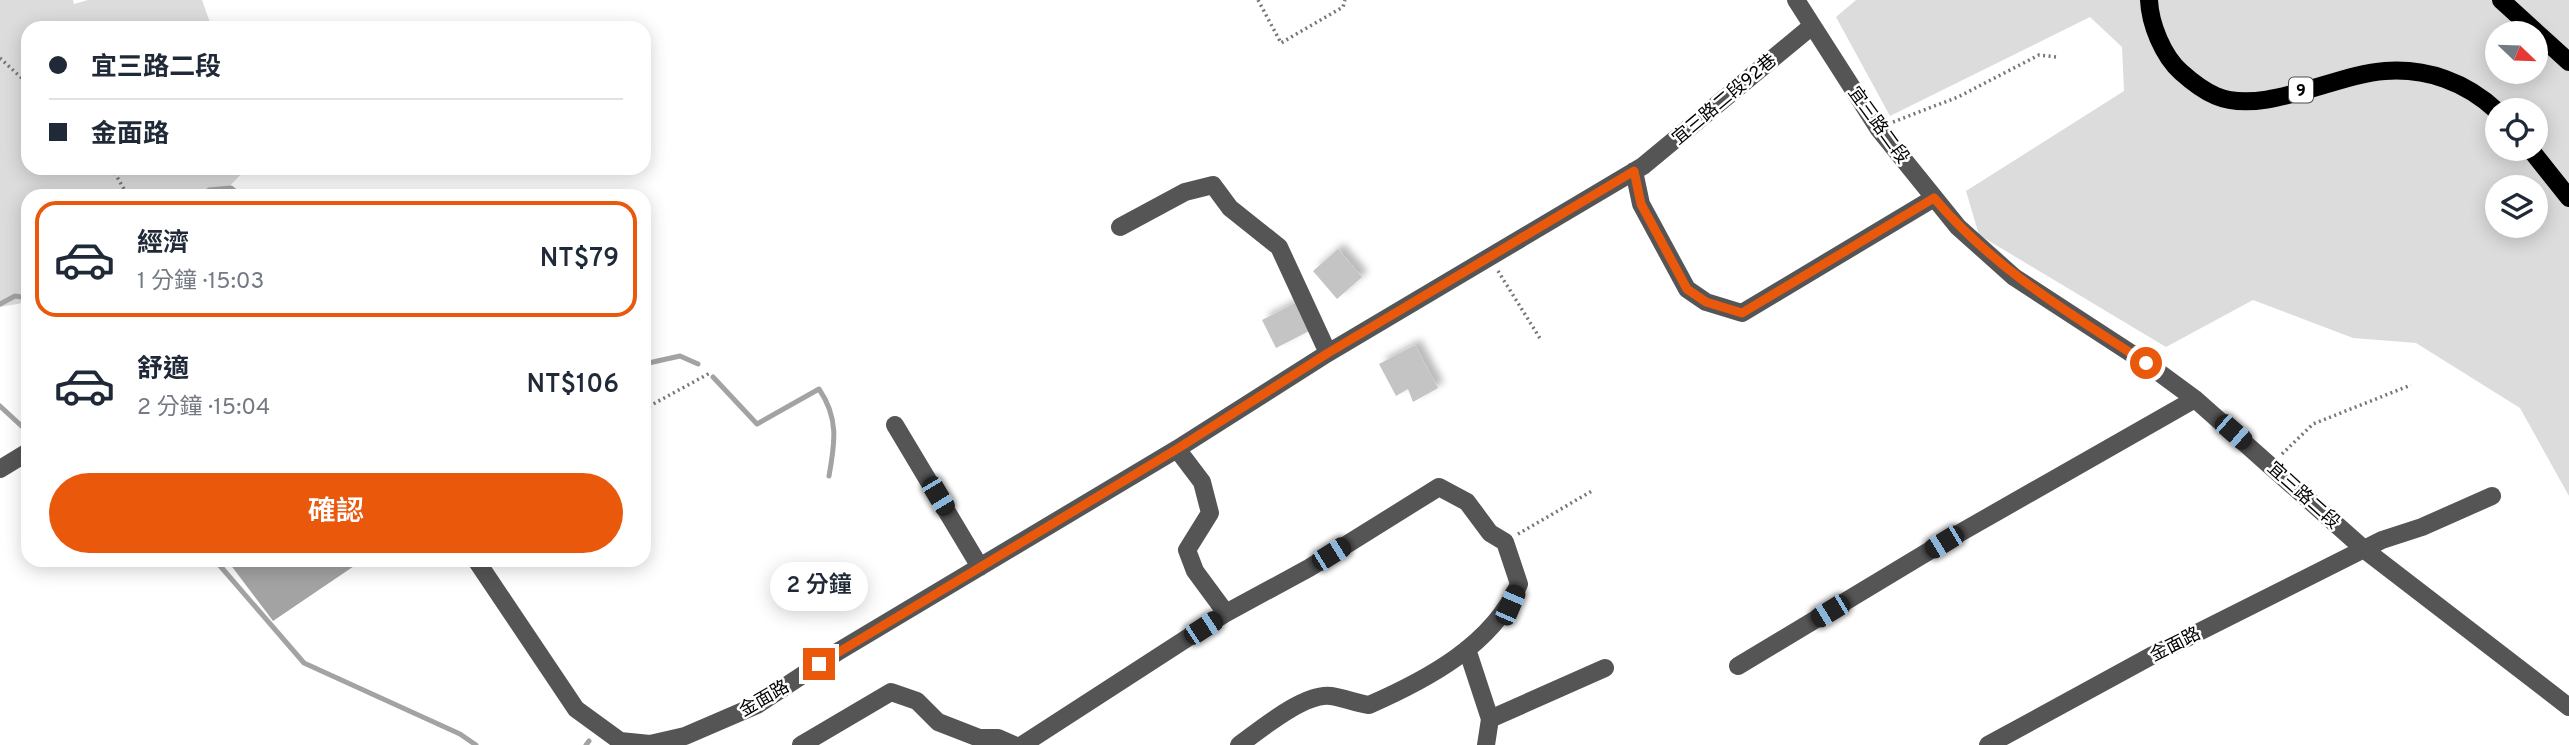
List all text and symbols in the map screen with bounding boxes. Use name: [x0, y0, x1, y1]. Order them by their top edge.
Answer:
north arrow: [2485, 21, 2548, 84]
map controls: [2485, 21, 2548, 238]
street label: 宜三路二段92巷: [1668, 50, 1782, 151]
text: 宜三路二段: [91, 52, 221, 85]
road number: 9: [2289, 78, 2313, 102]
street label: 宜三路二段: [1842, 83, 1914, 169]
button: locate: [2485, 98, 2548, 161]
text: 金面路: [91, 119, 169, 152]
button: layers: [2485, 175, 2548, 238]
icon: car: [53, 228, 116, 291]
text: 經濟: [137, 228, 189, 261]
text: NT$79: [540, 243, 619, 276]
text: 1 分鐘 · 15:03: [137, 268, 264, 297]
route start: [2130, 347, 2162, 379]
icon: car: [53, 354, 116, 417]
text: 舒適: [137, 354, 189, 387]
text: NT$106: [526, 369, 619, 402]
text: 2 分鐘 · 15:04: [137, 394, 270, 423]
car: [2211, 410, 2256, 454]
street label: 宜三路二段: [2262, 457, 2344, 535]
button: 確認: [49, 473, 623, 553]
car: [919, 473, 958, 519]
car: [1921, 522, 1968, 562]
car: [1308, 534, 1355, 574]
callout: 2 分鐘: [770, 562, 868, 612]
text: 2 分鐘: [786, 572, 852, 601]
car: [1493, 582, 1528, 628]
car: [1807, 591, 1854, 631]
car: [1180, 608, 1227, 648]
street label: 金面路: [2146, 623, 2205, 668]
route end: [803, 648, 835, 680]
street label: 金面路: [736, 676, 794, 723]

